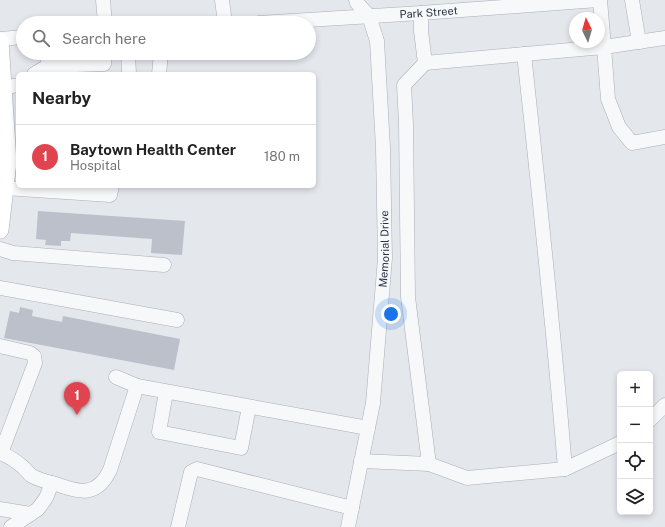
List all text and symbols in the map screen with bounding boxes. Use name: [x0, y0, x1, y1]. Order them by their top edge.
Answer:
street label: Park Street: [399, 4, 458, 20]
north arrow: [569, 12, 605, 48]
search box: [16, 16, 316, 60]
icon: search: [30, 27, 52, 49]
text: Search here: [62, 30, 146, 47]
text: Nearby: [32, 88, 91, 108]
text: Baytown Health Center: [70, 141, 236, 158]
text: 1: [42, 149, 48, 164]
text: 180 m: [264, 149, 300, 164]
text: Hospital: [70, 158, 121, 173]
street label: Memorial Drive: [377, 210, 391, 288]
your location: [381, 304, 401, 324]
map controls: [617, 371, 653, 515]
button: +: [617, 371, 653, 407]
pin: 1: [64, 382, 90, 415]
button: −: [617, 407, 653, 443]
button: locate: [617, 443, 653, 479]
button: layers: [617, 479, 653, 515]

